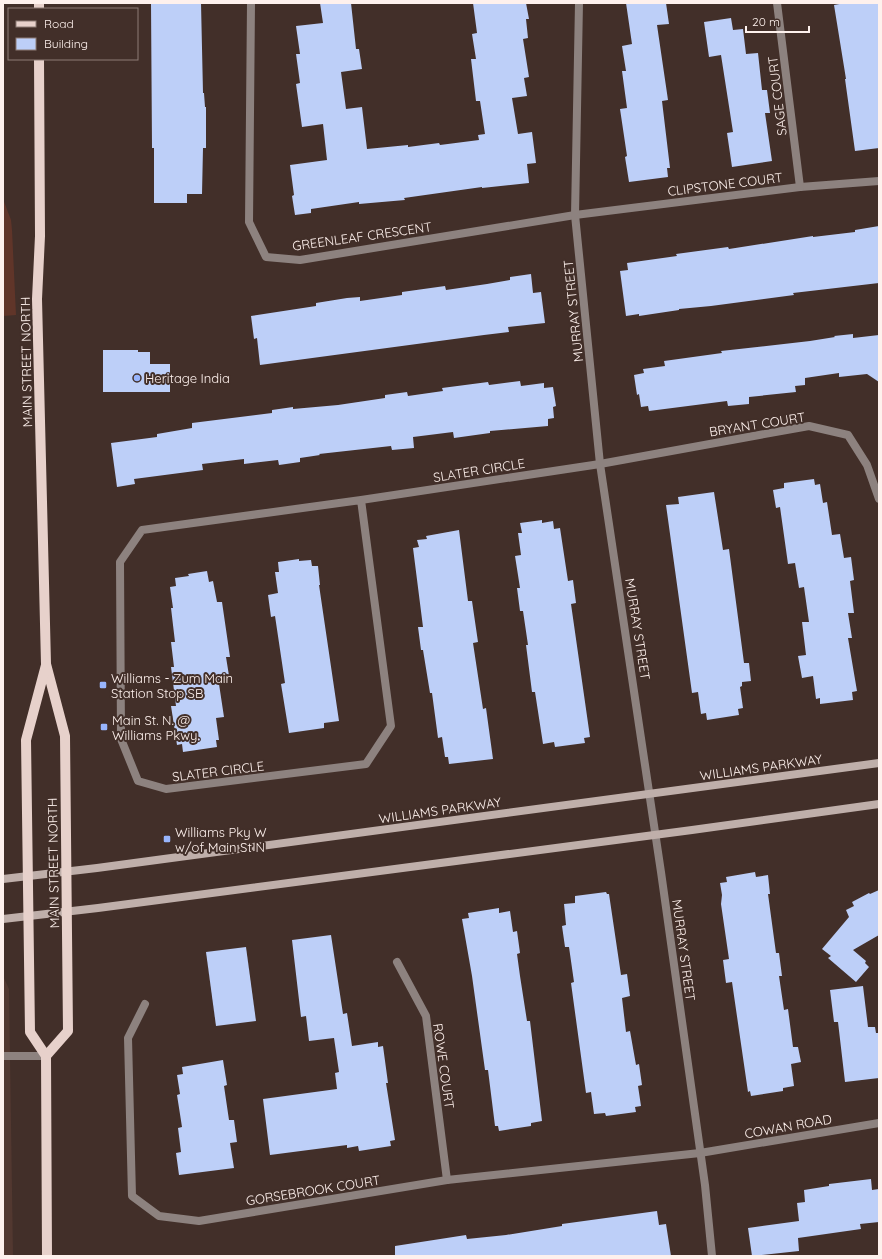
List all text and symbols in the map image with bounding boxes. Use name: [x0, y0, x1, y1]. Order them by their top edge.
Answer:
legend: [8, 8, 138, 60]
scale bar: [746, 8, 809, 34]
text: 20 m: [752, 14, 780, 29]
text: Road: [44, 16, 74, 31]
text: Building: [44, 36, 88, 51]
street label: SAGE COURT: [764, 55, 790, 137]
street label: CLIPSTONE COURT: [667, 169, 784, 199]
street label: GREENLEAF CRESCENT: [291, 218, 433, 254]
street label: MURRAY STREET: [560, 259, 586, 363]
street label: MAIN STREET NORTH: [17, 297, 35, 427]
place label: Heritage India: [145, 370, 230, 386]
marker: Heritage India: [132, 373, 142, 383]
street label: BRYANT COURT: [708, 408, 806, 439]
street label: SLATER CIRCLE: [432, 455, 526, 485]
street label: MURRAY STREET: [622, 577, 654, 681]
place label: Williams - Zum Main Station Stop SB: [111, 670, 233, 701]
marker: Williams - Zum Main Station Stop SB: [98, 680, 108, 690]
place label: Main St. N. @ Williams Pkwy.: [112, 712, 200, 743]
marker: Main St. N. @ Williams Pkwy.: [99, 722, 109, 732]
street label: WILLIAMS PARKWAY: [699, 750, 824, 784]
street label: SLATER CIRCLE: [171, 757, 265, 785]
street label: WILLIAMS PARKWAY: [378, 793, 503, 827]
street label: MAIN STREET NORTH: [44, 798, 62, 928]
place label: Williams Pky W w/of Main St N: [175, 824, 267, 855]
marker: Williams Pky W w/of Main St N: [162, 834, 172, 844]
street label: MURRAY STREET: [669, 898, 699, 1002]
street label: ROWE COURT: [430, 1022, 458, 1110]
street label: COWAN ROAD: [743, 1110, 833, 1142]
street label: GORSEBROOK COURT: [245, 1171, 381, 1209]

